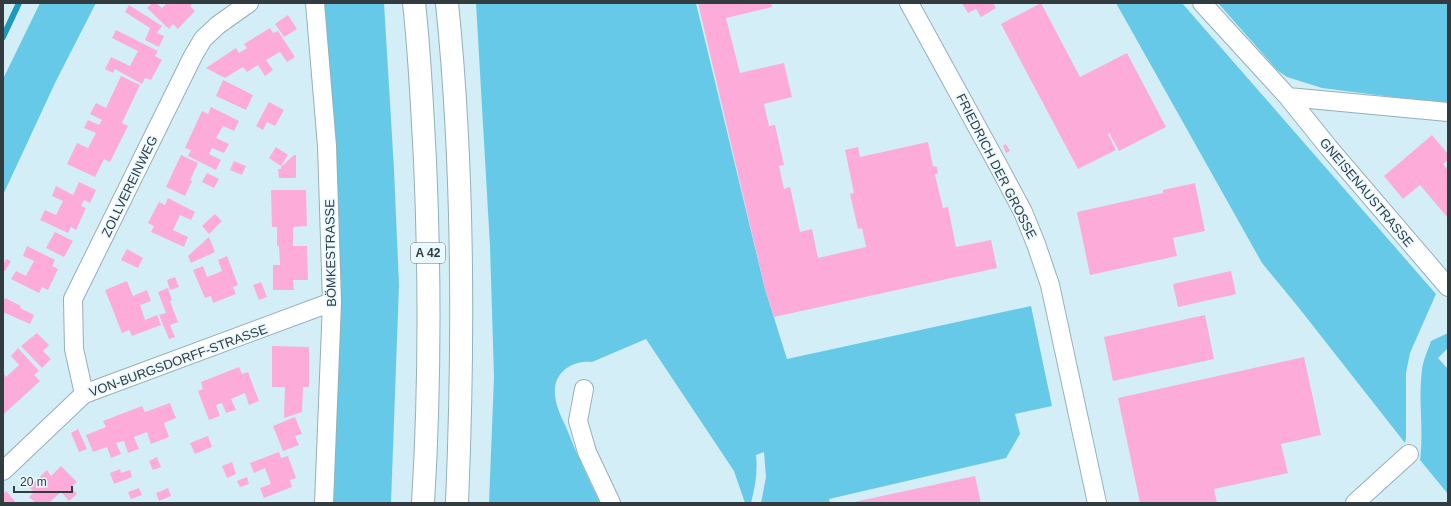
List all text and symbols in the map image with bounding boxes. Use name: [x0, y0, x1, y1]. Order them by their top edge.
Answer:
street label: FRIEDRICH DER GROSSE: [953, 91, 1040, 242]
street label: ZOLLVEREINWEG: [98, 133, 161, 239]
street label: GNEISENAUSTRASSE: [1317, 135, 1417, 250]
street label: BÖMKESTRASSE: [322, 199, 339, 307]
road number: A 42: [411, 243, 445, 263]
street label: VON-BURGSDORFF-STRASSE: [87, 321, 270, 400]
scale bar: [14, 468, 72, 494]
text: 20 m: [20, 475, 47, 489]

